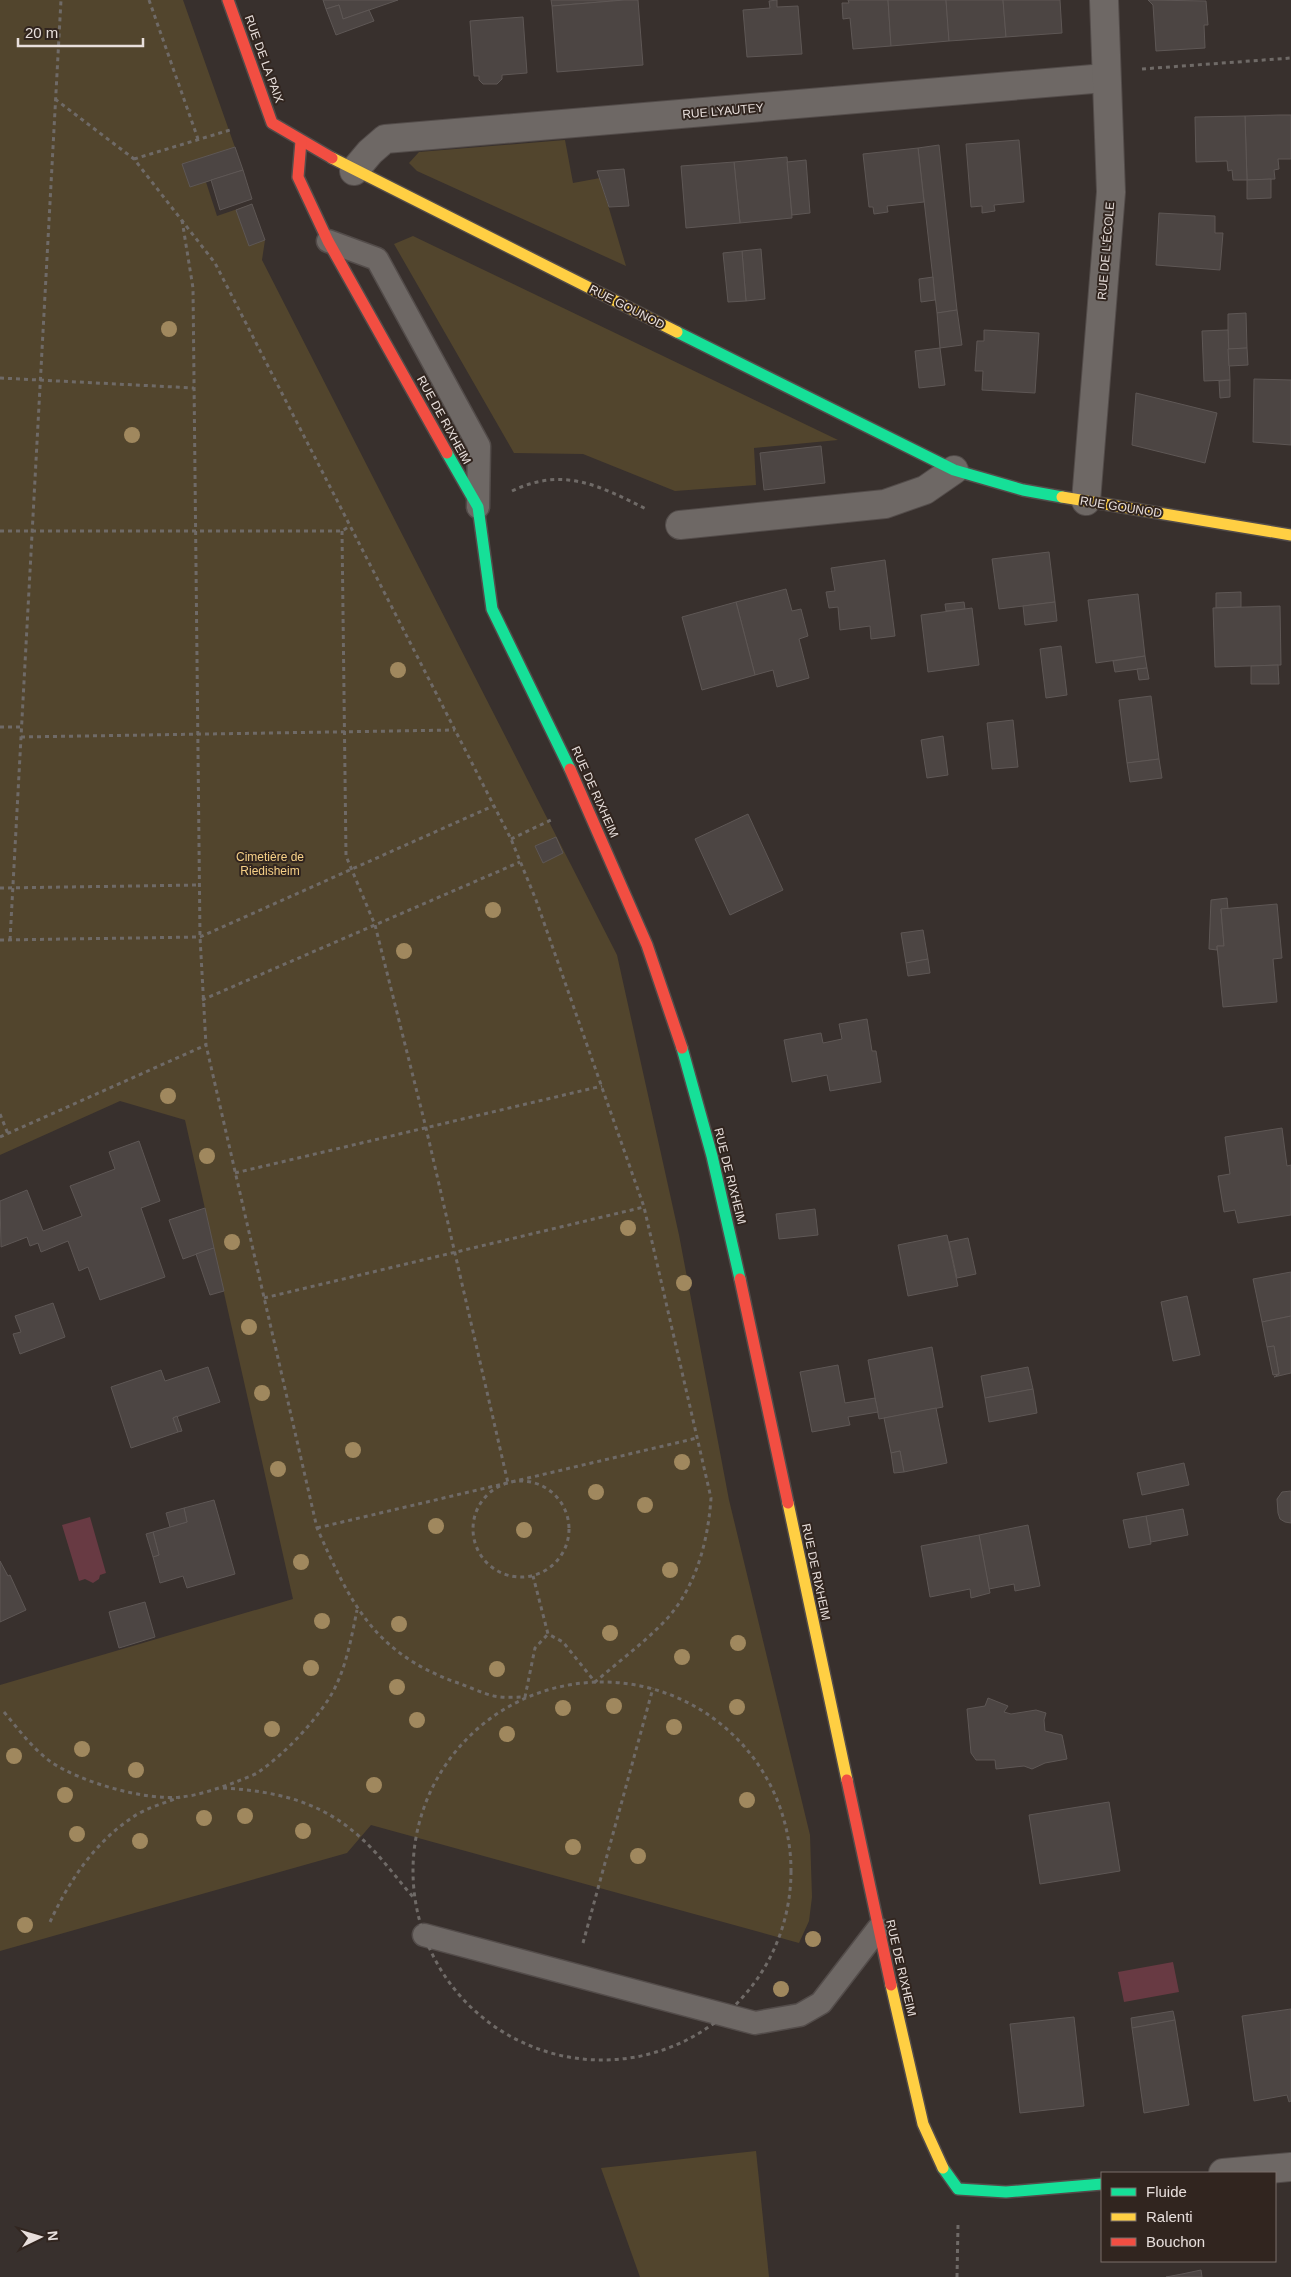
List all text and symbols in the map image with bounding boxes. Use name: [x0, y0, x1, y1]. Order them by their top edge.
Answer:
street label: RUE DE LA PAIX: [242, 13, 286, 105]
scale bar: [18, 15, 142, 47]
text: 20 m: [25, 24, 58, 41]
street label: RUE LYAUTEY: [682, 100, 764, 122]
street label: RUE DE L'ÉCOLE: [1094, 201, 1117, 301]
street label: RUE GOUNOD: [587, 282, 667, 332]
street label: RUE DE RIXHEIM: [414, 373, 474, 467]
street label: RUE GOUNOD: [1079, 494, 1163, 520]
street label: RUE DE RIXHEIM: [569, 744, 621, 840]
park label: Cimetière de Riedisheim: [236, 850, 304, 878]
street label: RUE DE RIXHEIM: [711, 1126, 749, 1226]
street label: RUE DE RIXHEIM: [799, 1522, 833, 1622]
street label: RUE DE RIXHEIM: [883, 1918, 919, 2018]
legend: [1101, 2172, 1276, 2262]
text: Fluide: [1146, 2183, 1187, 2200]
text: Ralenti: [1146, 2208, 1193, 2225]
north arrow: [15, 2212, 65, 2262]
text: N: [45, 2230, 61, 2242]
text: Bouchon: [1146, 2233, 1205, 2250]

